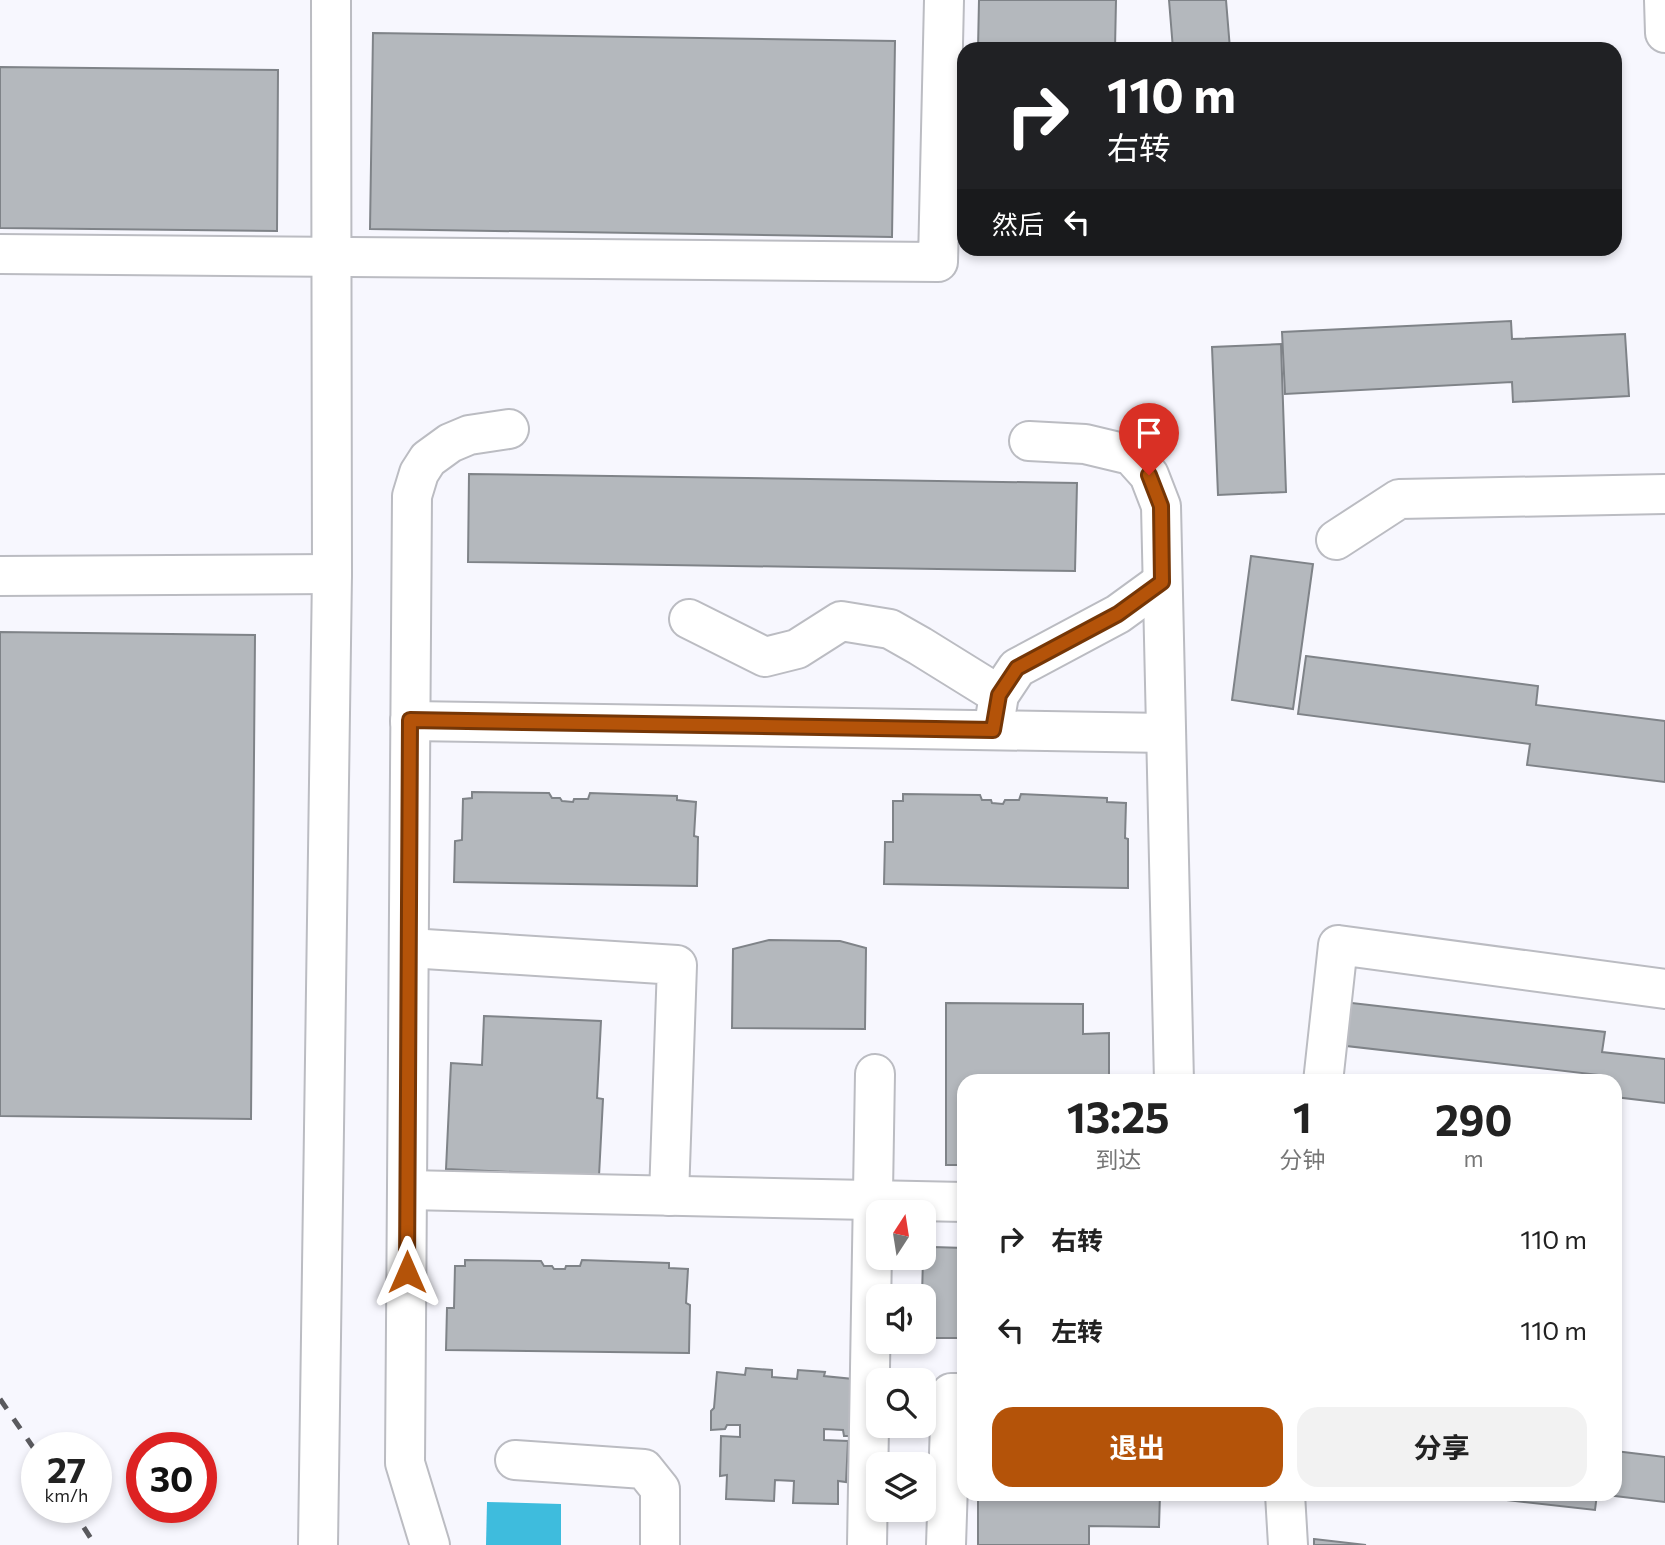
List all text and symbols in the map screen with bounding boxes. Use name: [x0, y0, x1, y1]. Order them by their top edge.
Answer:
text: 110 m: [1107, 63, 1236, 123]
icon: right: [992, 70, 1083, 161]
text: 右转: [1107, 127, 1171, 167]
icon: left: [1058, 203, 1096, 241]
text: 然后: [992, 208, 1044, 239]
pin: [1119, 403, 1179, 475]
icon: arrive: [1130, 414, 1168, 452]
text: 13:25: [1067, 1090, 1170, 1142]
text: 1: [1293, 1090, 1312, 1142]
text: 290: [1435, 1093, 1512, 1145]
text: m: [1464, 1144, 1484, 1172]
text: 到达: [1095, 1145, 1141, 1173]
text: 分钟: [1279, 1145, 1325, 1173]
north arrow: [866, 1200, 936, 1270]
map controls: [866, 1200, 936, 1522]
icon: right: [992, 1220, 1030, 1258]
text: 110 m: [1520, 1223, 1587, 1254]
text: 右转: [1051, 1224, 1103, 1255]
position arrow: [370, 1235, 444, 1309]
button: sound: [866, 1284, 936, 1354]
icon: left: [992, 1311, 1030, 1349]
text: 110 m: [1520, 1314, 1587, 1345]
text: 左转: [1051, 1315, 1103, 1346]
button: search: [866, 1368, 936, 1438]
button: 退出: [992, 1407, 1283, 1487]
button: 分享: [1297, 1407, 1587, 1487]
speed limit sign: 30: [126, 1432, 217, 1523]
text: 27: [47, 1447, 86, 1490]
button: layers: [866, 1452, 936, 1522]
text: km/h: [45, 1484, 88, 1506]

